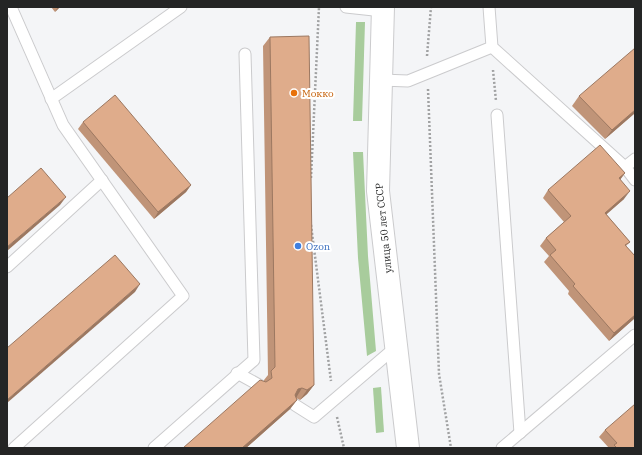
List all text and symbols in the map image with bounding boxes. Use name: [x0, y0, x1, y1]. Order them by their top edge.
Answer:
place label: Мокко: [302, 87, 334, 100]
marker: Мокко: [289, 88, 299, 98]
street label: улица 50 лет СССР: [372, 182, 395, 274]
place label: Ozon: [306, 240, 331, 253]
marker: Ozon: [293, 241, 303, 251]

